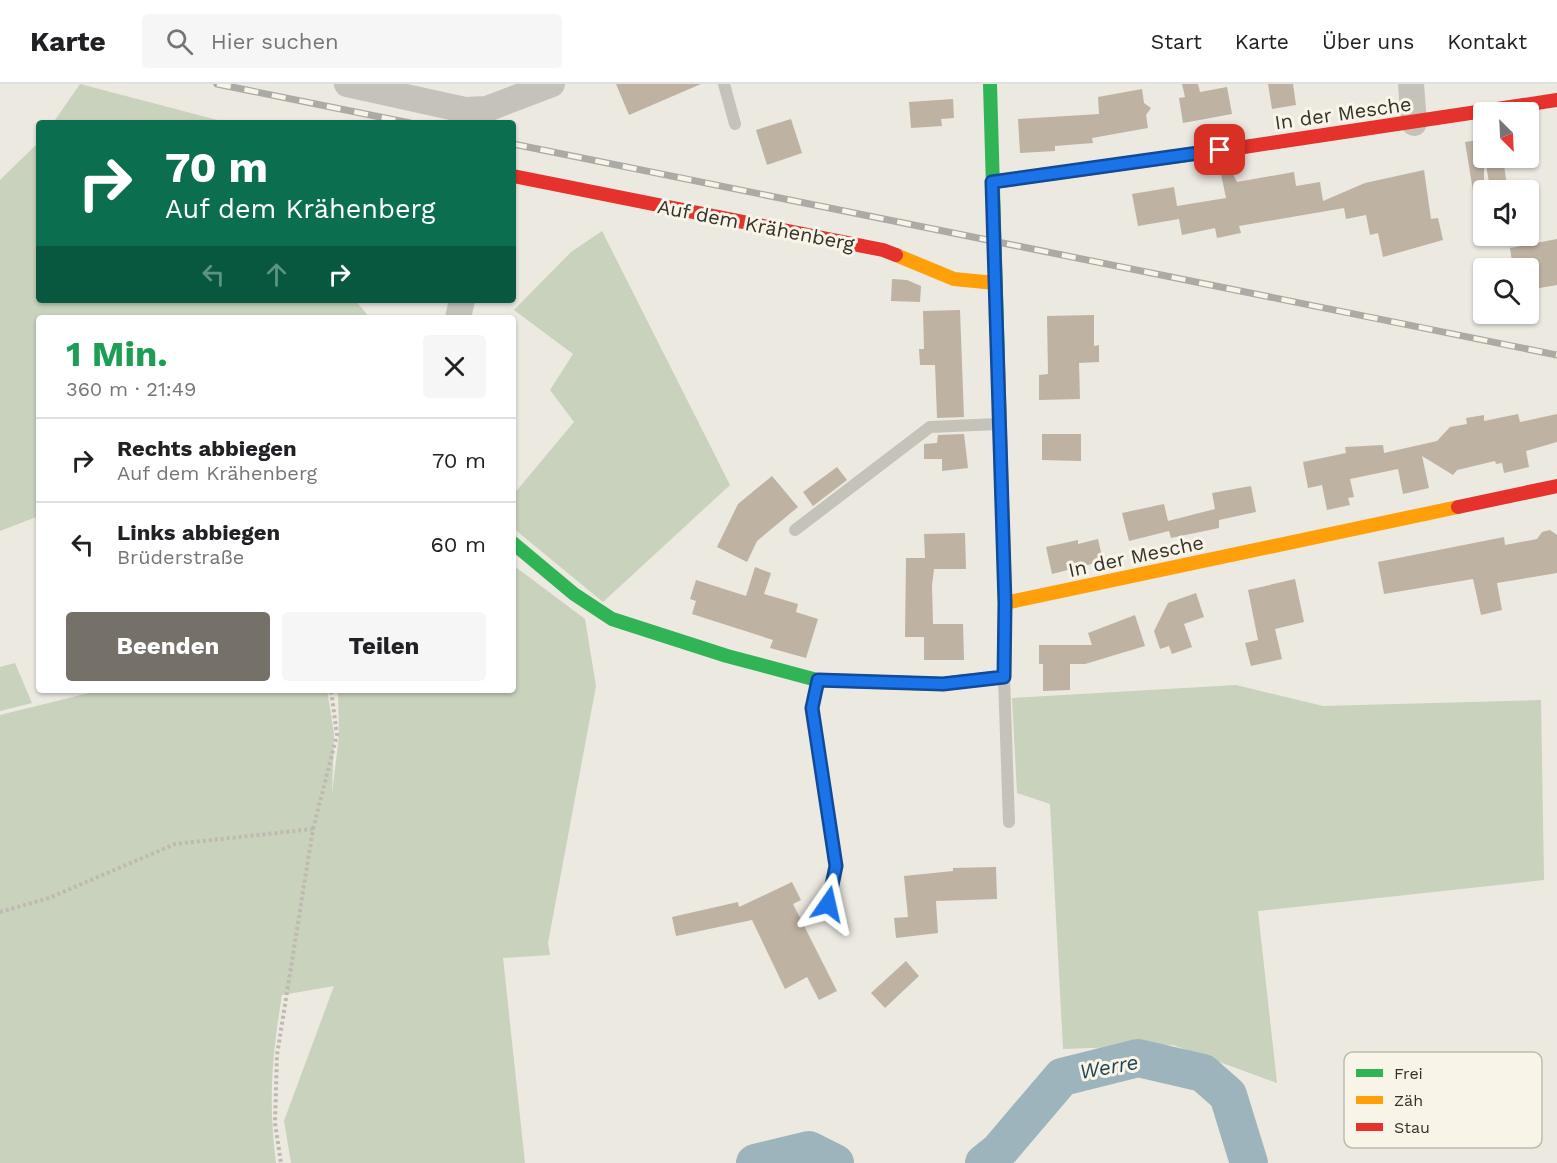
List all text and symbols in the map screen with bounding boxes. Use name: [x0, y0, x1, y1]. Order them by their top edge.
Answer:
search box: [142, 14, 562, 68]
text: Karte: [30, 25, 106, 58]
icon: search: [163, 25, 196, 58]
text: Hier suchen: [211, 29, 339, 54]
text: Start: [1151, 29, 1202, 54]
text: Karte: [1235, 29, 1289, 54]
text: Über uns: [1322, 29, 1414, 54]
text: Kontakt: [1447, 29, 1527, 54]
street label: In der Mesche: [1273, 92, 1413, 134]
north arrow: [1473, 102, 1539, 168]
map controls: [1473, 102, 1539, 324]
pin: [1194, 124, 1245, 175]
icon: arrive: [1203, 133, 1236, 166]
text: 70 m: [165, 143, 268, 192]
icon: right: [66, 144, 144, 222]
button: sound: [1473, 180, 1539, 246]
text: Auf dem Krähenberg: [165, 193, 435, 225]
street label: Auf dem Krähenberg: [655, 194, 857, 256]
icon: left: [197, 258, 230, 291]
icon: ahead: [260, 258, 293, 291]
icon: right: [323, 258, 356, 291]
button: search: [1473, 258, 1539, 324]
text: 1 Min.: [66, 333, 168, 375]
button: close: [423, 335, 486, 398]
text: 360 m · 21:49: [66, 377, 196, 401]
text: Rechts abbiegen: [117, 436, 297, 461]
icon: right: [66, 444, 99, 477]
text: 70 m: [432, 448, 486, 473]
text: Auf dem Krähenberg: [117, 461, 317, 485]
text: Links abbiegen: [117, 520, 280, 545]
icon: left: [66, 528, 99, 561]
street label: In der Mesche: [1066, 530, 1206, 582]
text: 60 m: [430, 532, 486, 557]
text: Brüderstraße: [117, 545, 244, 569]
button: Beenden: [66, 612, 270, 681]
button: Teilen: [282, 612, 486, 681]
position arrow: [796, 872, 860, 936]
water label: Werre: [1078, 1049, 1140, 1084]
legend: [1344, 1052, 1542, 1148]
text: Frei: [1394, 1064, 1423, 1083]
text: Zäh: [1394, 1091, 1423, 1110]
text: Stau: [1394, 1118, 1430, 1137]

